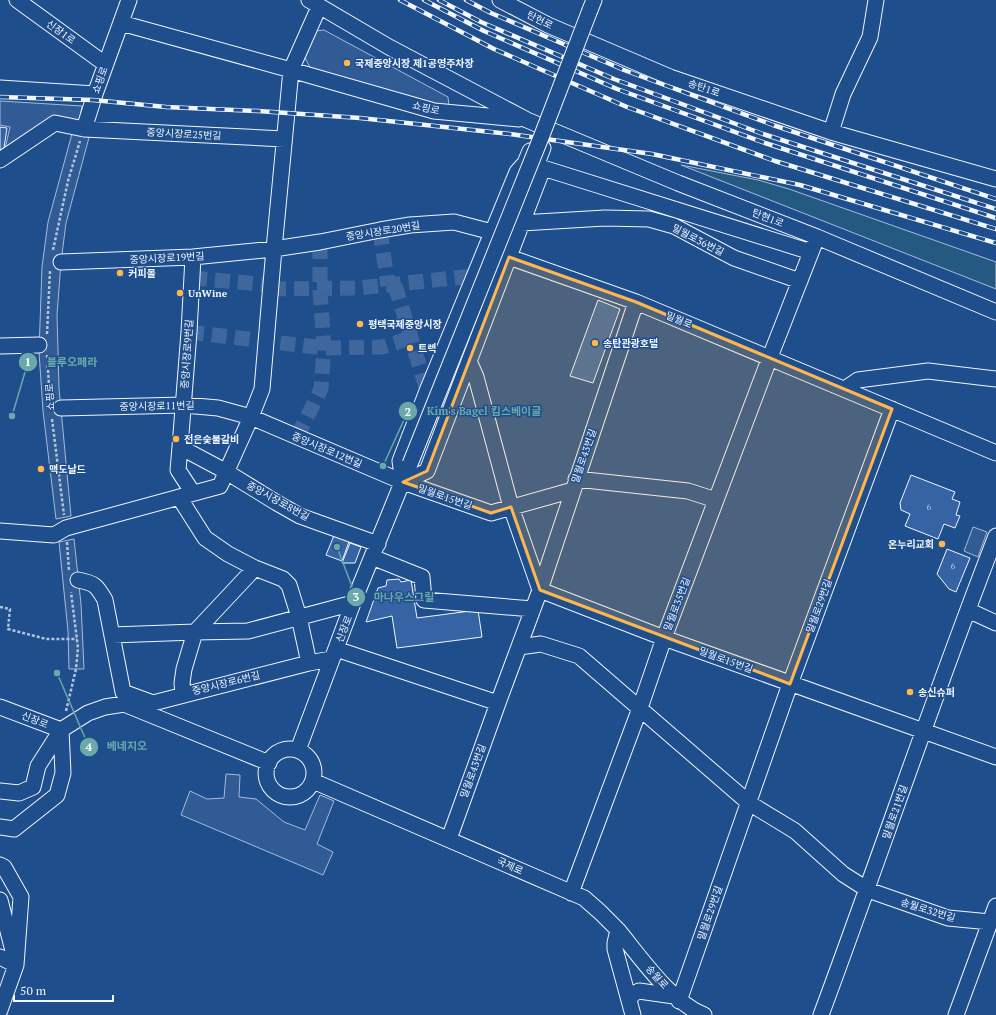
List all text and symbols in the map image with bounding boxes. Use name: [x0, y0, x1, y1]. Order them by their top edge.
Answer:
street label: 탄현로: [525, 8, 555, 32]
street label: 신장1로: [44, 17, 78, 47]
place label: 국제중앙시장 제1공영주차장: [355, 57, 474, 70]
marker: 국제중앙시장 제1공영주차장: [342, 58, 352, 68]
street label: 쇼핑로: [89, 65, 111, 95]
street label: 송탄1로: [686, 76, 722, 100]
street label: 쇼핑로: [411, 99, 441, 117]
street label: 중앙시장로25번길: [146, 126, 222, 142]
street label: 탄현1로: [750, 206, 786, 230]
street label: 중앙시장로20번길: [345, 219, 421, 243]
street label: 밀월로36번길: [670, 221, 726, 259]
street label: 중앙시장로19번길: [129, 250, 205, 266]
place label: 커피몰: [128, 267, 156, 280]
marker: 커피몰: [115, 268, 125, 278]
place label: UnWine: [188, 287, 228, 300]
marker: UnWine: [175, 288, 185, 298]
street label: 밀월로: [664, 309, 694, 331]
place label: 평택국제중앙시장: [368, 318, 442, 331]
street label: 중앙시장로9번길: [178, 319, 196, 389]
marker: 평택국제중앙시장: [355, 319, 365, 329]
place label: 송탄관광호텔: [603, 337, 658, 350]
marker: 송탄관광호텔: [590, 338, 600, 348]
place label: 트렉: [418, 342, 436, 355]
marker: 트렉: [405, 343, 415, 353]
callout: 블루오페라: [18, 350, 105, 373]
text: 1: [25, 354, 31, 369]
text: 블루오페라: [47, 355, 97, 369]
street label: 쇼핑로: [43, 383, 57, 411]
street label: 중앙시장로11번길: [119, 399, 195, 413]
callout: Kim's Bagel 킴스베이글: [398, 400, 549, 423]
text: 2: [405, 404, 412, 419]
text: Kim's Bagel 킴스베이글: [427, 404, 541, 418]
street label: 밀월로43번길: [569, 427, 599, 485]
street label: 중앙시장로12번길: [290, 429, 364, 471]
place label: 전은숮불갈비: [184, 433, 239, 446]
marker: 전은숮불갈비: [171, 434, 181, 444]
place label: 맥도날드: [49, 463, 86, 476]
marker: 맥도날드: [36, 464, 46, 474]
street label: 중앙시장로8번길: [244, 478, 312, 524]
street label: 밀월로15번길: [416, 482, 474, 512]
house number: 6: [927, 502, 932, 512]
place label: 온누리교회: [888, 538, 934, 551]
marker: 온누리교회: [937, 539, 947, 549]
house number: 6: [951, 561, 956, 571]
street label: 밀월로35번길: [661, 575, 693, 633]
street label: 밀월로29번길: [803, 577, 835, 635]
callout: 마나우스그릴: [346, 586, 442, 609]
text: 3: [353, 589, 360, 604]
text: 마나우스그릴: [374, 590, 434, 604]
street label: 신장로: [333, 614, 355, 644]
street label: 밀월로15번길: [697, 644, 755, 676]
street label: 중앙시장로6번길: [191, 668, 261, 698]
place label: 송신슈퍼: [918, 686, 955, 699]
marker: 송신슈퍼: [905, 687, 915, 697]
street label: 신장로: [20, 709, 50, 731]
callout: 베네지오: [79, 735, 155, 758]
text: 4: [86, 739, 93, 754]
text: 베네지오: [107, 739, 147, 753]
street label: 밀월로43번길: [457, 742, 489, 800]
street label: 밀월로21번길: [880, 783, 910, 841]
street label: 국제로: [495, 854, 525, 878]
street label: 밀월로29번길: [695, 884, 725, 942]
street label: 송월로32번길: [899, 895, 957, 925]
street label: 송월로: [643, 962, 671, 992]
scale bar: [14, 977, 113, 1003]
text: 50 m: [20, 983, 47, 998]

